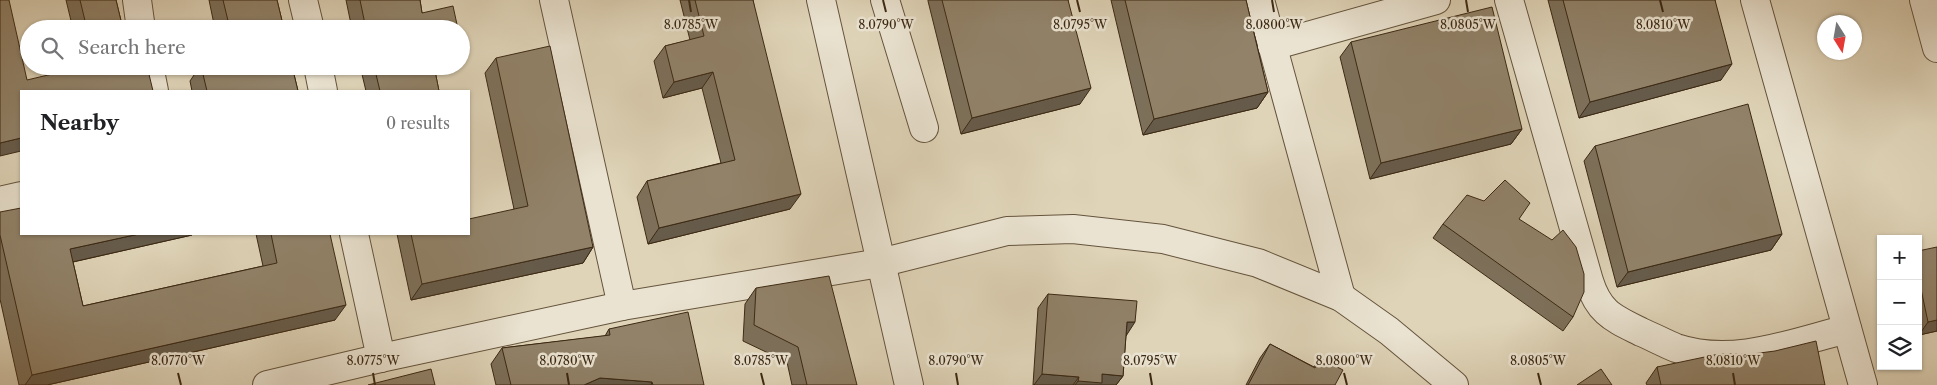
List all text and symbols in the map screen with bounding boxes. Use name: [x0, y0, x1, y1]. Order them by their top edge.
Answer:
north arrow: [1817, 15, 1862, 60]
text: 8.0785°W: [664, 17, 719, 32]
text: 8.0790°W: [858, 17, 915, 32]
text: 8.0795°W: [1053, 17, 1108, 32]
text: 8.0800°W: [1245, 17, 1303, 32]
text: 8.0805°W: [1440, 17, 1497, 32]
text: 8.0810°W: [1636, 17, 1691, 32]
search box: [20, 20, 470, 75]
icon: search: [38, 34, 66, 62]
text: Search here: [78, 36, 186, 59]
text: Nearby: [40, 110, 119, 135]
text: 0 results: [386, 113, 450, 133]
map controls: [1877, 235, 1922, 370]
button: +: [1877, 235, 1922, 280]
button: −: [1877, 280, 1922, 325]
button: layers: [1877, 325, 1922, 370]
text: 8.0770°W: [151, 353, 206, 368]
text: 8.0775°W: [346, 353, 400, 368]
text: 8.0780°W: [539, 353, 596, 368]
text: 8.0785°W: [734, 353, 789, 368]
text: 8.0790°W: [928, 353, 985, 368]
text: 8.0795°W: [1123, 353, 1178, 368]
text: 8.0800°W: [1315, 353, 1373, 368]
text: 8.0805°W: [1510, 353, 1567, 368]
text: 8.0810°W: [1706, 353, 1761, 368]

